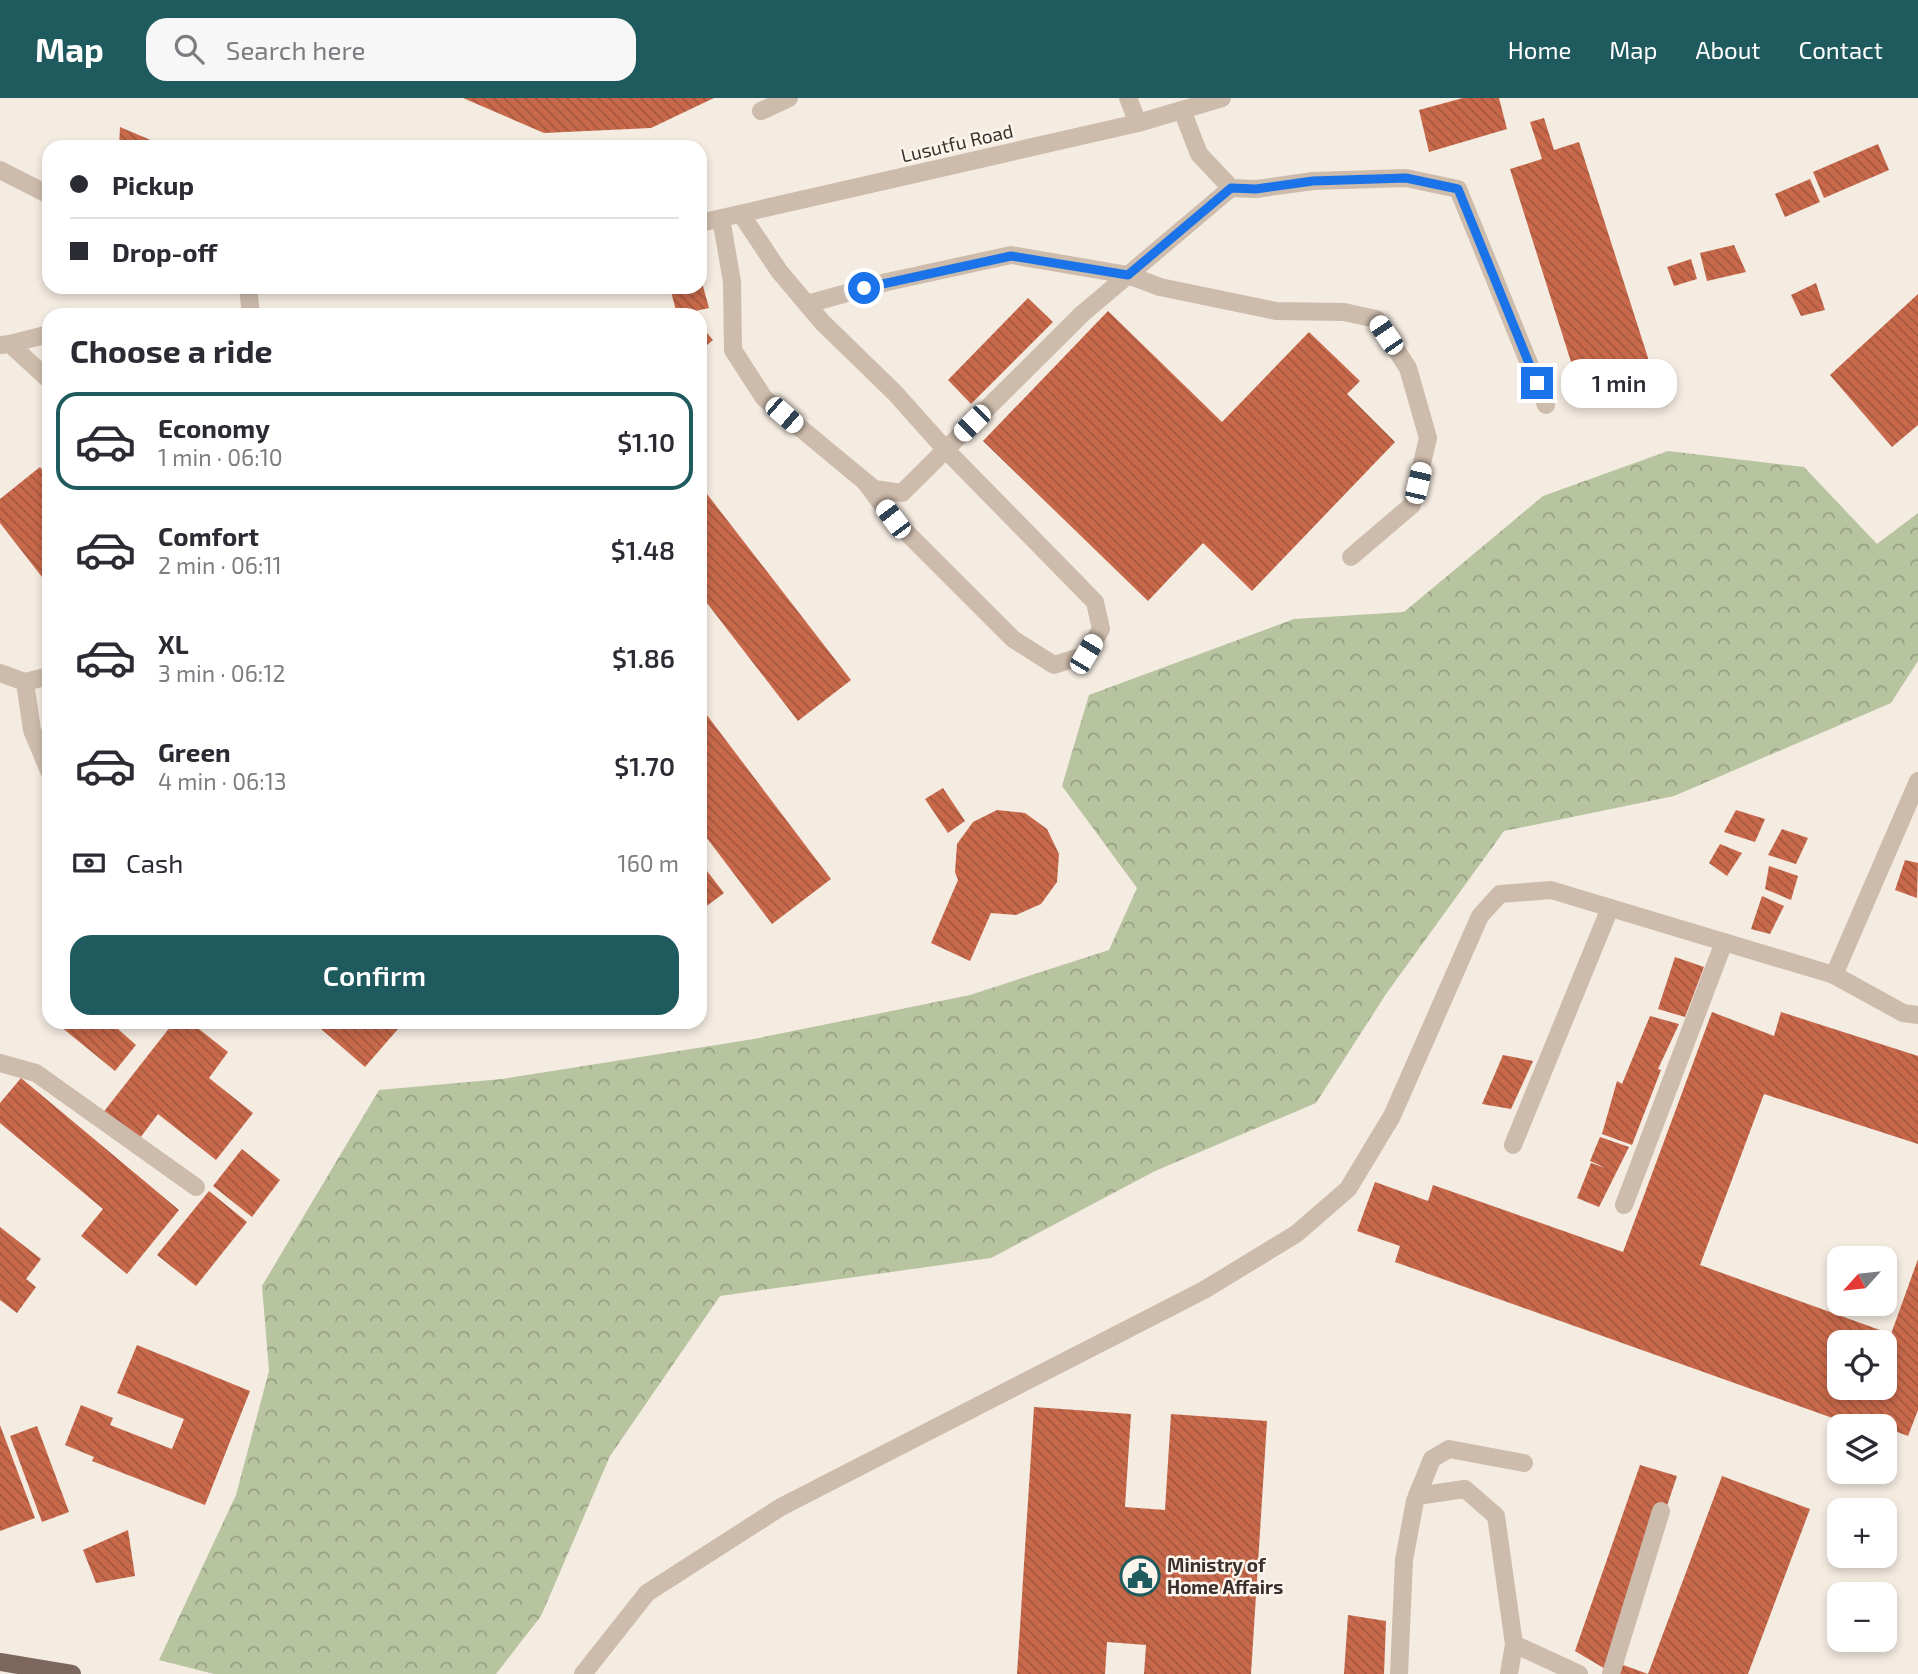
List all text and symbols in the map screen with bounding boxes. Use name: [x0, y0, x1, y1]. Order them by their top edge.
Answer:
search box: [146, 18, 636, 81]
text: Map: [35, 29, 104, 69]
icon: search: [170, 30, 208, 68]
text: Search here: [226, 34, 365, 65]
text: Home: [1508, 35, 1571, 64]
text: Map: [1609, 35, 1657, 64]
text: About: [1695, 35, 1761, 64]
text: Contact: [1799, 35, 1883, 64]
street label: Lusutfu Road: [899, 118, 1015, 167]
text: Pickup: [112, 169, 194, 200]
text: Drop-off: [112, 236, 217, 267]
route start: [848, 272, 880, 304]
car: [1366, 312, 1407, 358]
text: Choose a ride: [70, 331, 273, 369]
callout: 1 min: [1562, 358, 1677, 408]
route end: [1521, 367, 1553, 399]
text: 1 min: [1592, 369, 1646, 397]
car: [762, 393, 807, 437]
car: [950, 401, 995, 445]
icon: car: [74, 410, 137, 473]
text: Economy: [158, 412, 270, 443]
text: $1.10: [617, 426, 675, 457]
text: 1 min · 06:10: [158, 443, 283, 471]
car: [1404, 460, 1433, 506]
car: [872, 496, 915, 542]
icon: car: [74, 518, 137, 581]
text: Comfort: [158, 520, 259, 551]
text: $1.48: [611, 534, 675, 565]
text: 2 min · 06:11: [158, 551, 282, 579]
icon: car: [74, 626, 137, 689]
text: XL: [158, 628, 189, 659]
car: [1067, 631, 1106, 677]
text: $1.86: [612, 642, 675, 673]
text: 3 min · 06:12: [158, 659, 285, 687]
icon: car: [74, 734, 137, 797]
text: Green: [158, 736, 231, 767]
text: $1.70: [614, 750, 675, 781]
text: 4 min · 06:13: [158, 767, 287, 795]
icon: cash: [70, 844, 108, 882]
text: Cash: [126, 847, 183, 878]
text: 160 m: [618, 849, 679, 877]
button: Confirm: [70, 935, 679, 1015]
north arrow: [1827, 1246, 1897, 1316]
map controls: [1827, 1246, 1897, 1652]
button: locate: [1827, 1330, 1897, 1400]
button: layers: [1827, 1414, 1897, 1484]
button: +: [1827, 1498, 1897, 1568]
place label: Ministry of Home Affairs: [1167, 1553, 1283, 1598]
public building icon: Ministry of Home Affairs: [1119, 1555, 1161, 1597]
button: −: [1827, 1582, 1897, 1652]

